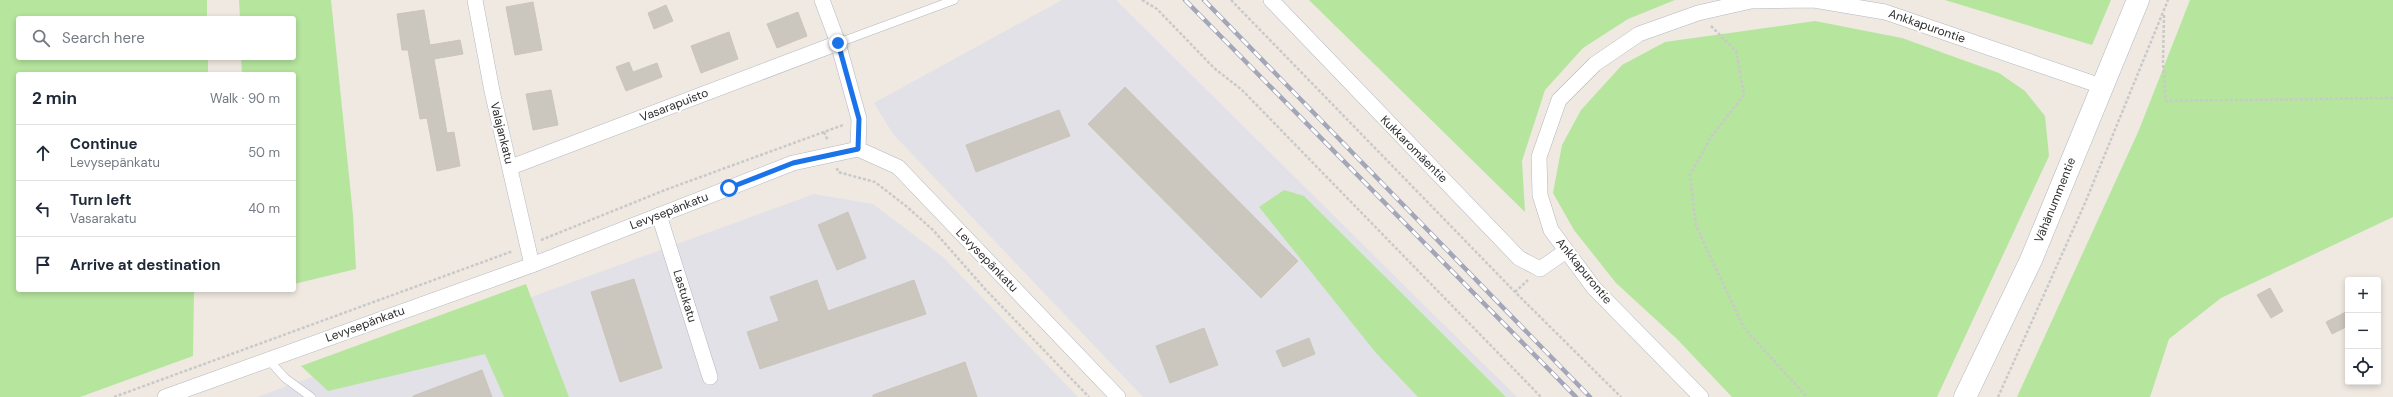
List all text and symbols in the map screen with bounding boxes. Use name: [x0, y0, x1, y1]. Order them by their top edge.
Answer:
street label: Ankkapurontie: [1886, 5, 1968, 47]
search box: [16, 16, 296, 60]
icon: search: [30, 27, 52, 49]
text: Search here: [62, 28, 145, 48]
route end: [829, 34, 847, 52]
street label: Vasarapuisto: [637, 85, 711, 125]
text: 2 min: [32, 87, 77, 109]
text: Walk · 90 m: [210, 90, 280, 107]
street label: Valajankatu: [487, 100, 517, 166]
street label: Kukkaromäentie: [1377, 112, 1451, 186]
text: Continue: [70, 134, 138, 154]
icon: ahead: [32, 142, 54, 164]
text: 50 m: [248, 144, 280, 161]
text: Levysepänkatu: [70, 154, 160, 171]
street label: Vähänummentie: [2031, 155, 2079, 245]
route start: [720, 179, 738, 197]
street label: Levysepänkatu: [627, 189, 711, 233]
text: Turn left: [70, 190, 131, 210]
icon: left: [32, 198, 54, 220]
text: 40 m: [248, 200, 280, 217]
text: Vasarakatu: [70, 210, 136, 227]
street label: Levysepänkatu: [952, 225, 1022, 295]
street label: Ankkapurontie: [1552, 235, 1616, 307]
icon: arrive: [32, 254, 54, 276]
text: Arrive at destination: [70, 255, 221, 275]
street label: Lastukatu: [669, 268, 701, 324]
map controls: [2345, 277, 2381, 385]
button: +: [2345, 277, 2381, 313]
street label: Levysepänkatu: [323, 302, 407, 346]
button: −: [2345, 313, 2381, 349]
button: locate: [2345, 349, 2381, 385]

